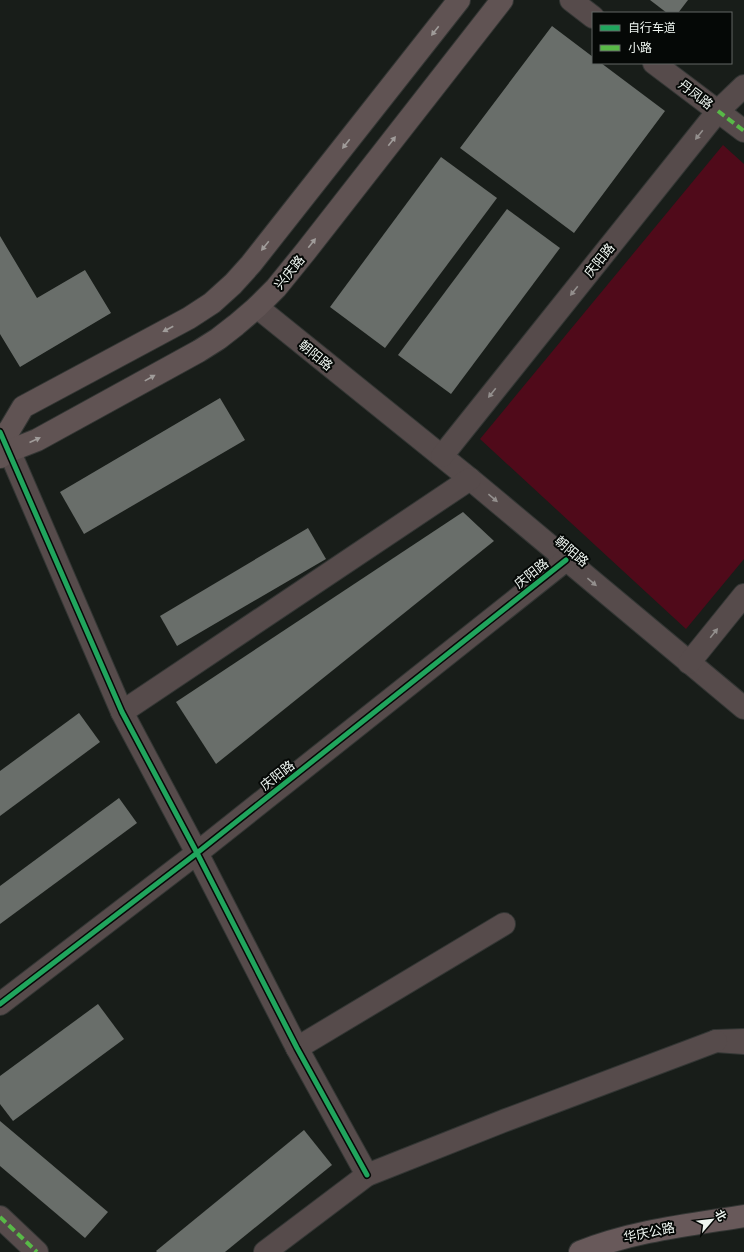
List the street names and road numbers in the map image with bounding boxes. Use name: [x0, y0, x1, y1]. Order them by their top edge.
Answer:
street label: 丹凤路: [675, 75, 717, 113]
street label: 庆阳路: [580, 239, 618, 281]
street label: 兴庆路: [270, 251, 308, 293]
street label: 朝阳路: [295, 336, 337, 374]
street label: 朝阳路: [551, 532, 593, 570]
street label: 庆阳路: [510, 554, 552, 592]
street label: 庆阳路: [256, 756, 298, 794]
street label: 华庆公路: [622, 1218, 676, 1246]

